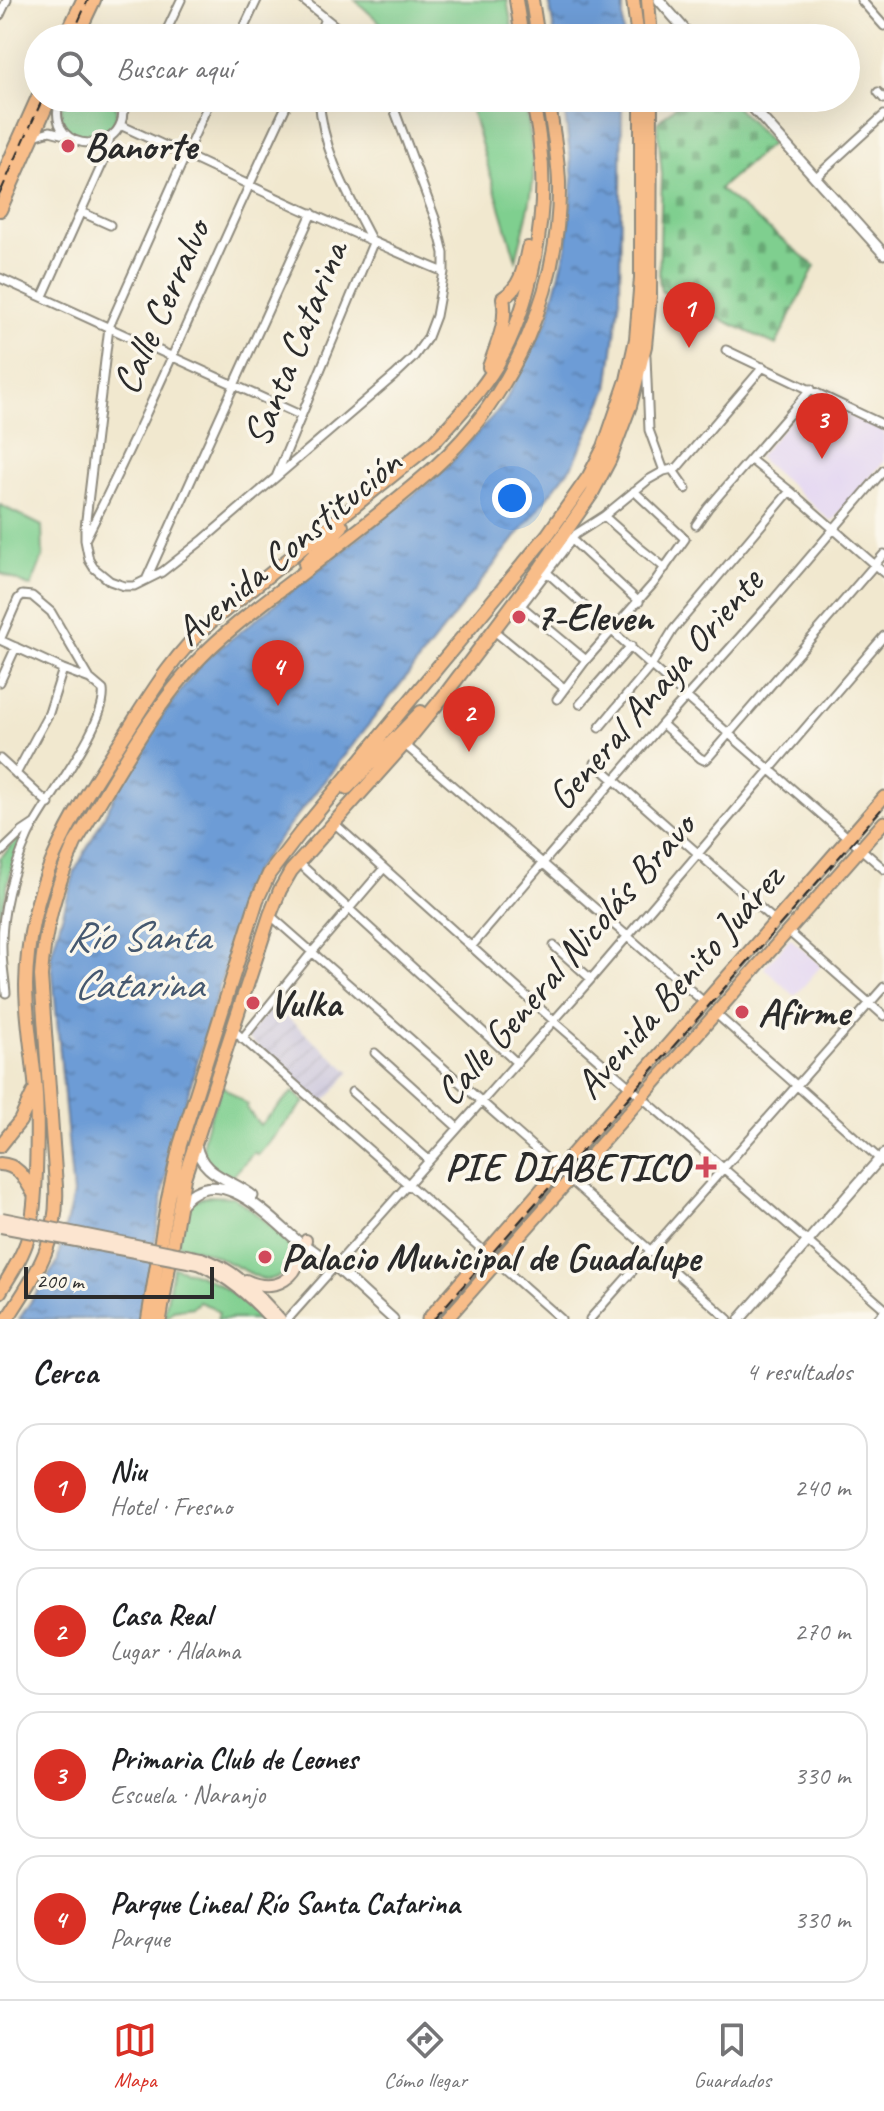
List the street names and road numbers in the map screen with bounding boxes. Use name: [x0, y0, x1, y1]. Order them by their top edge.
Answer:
street label: Calle Cerralvo: [101, 209, 223, 402]
street label: Santa Catarina: [231, 231, 360, 454]
street label: Avenida Constitución: [165, 437, 412, 656]
street label: General Anaya Oriente: [536, 556, 776, 820]
street label: Calle General Nicolás Bravo: [424, 800, 708, 1116]
street label: Avenida Benito Juárez: [564, 852, 796, 1109]

